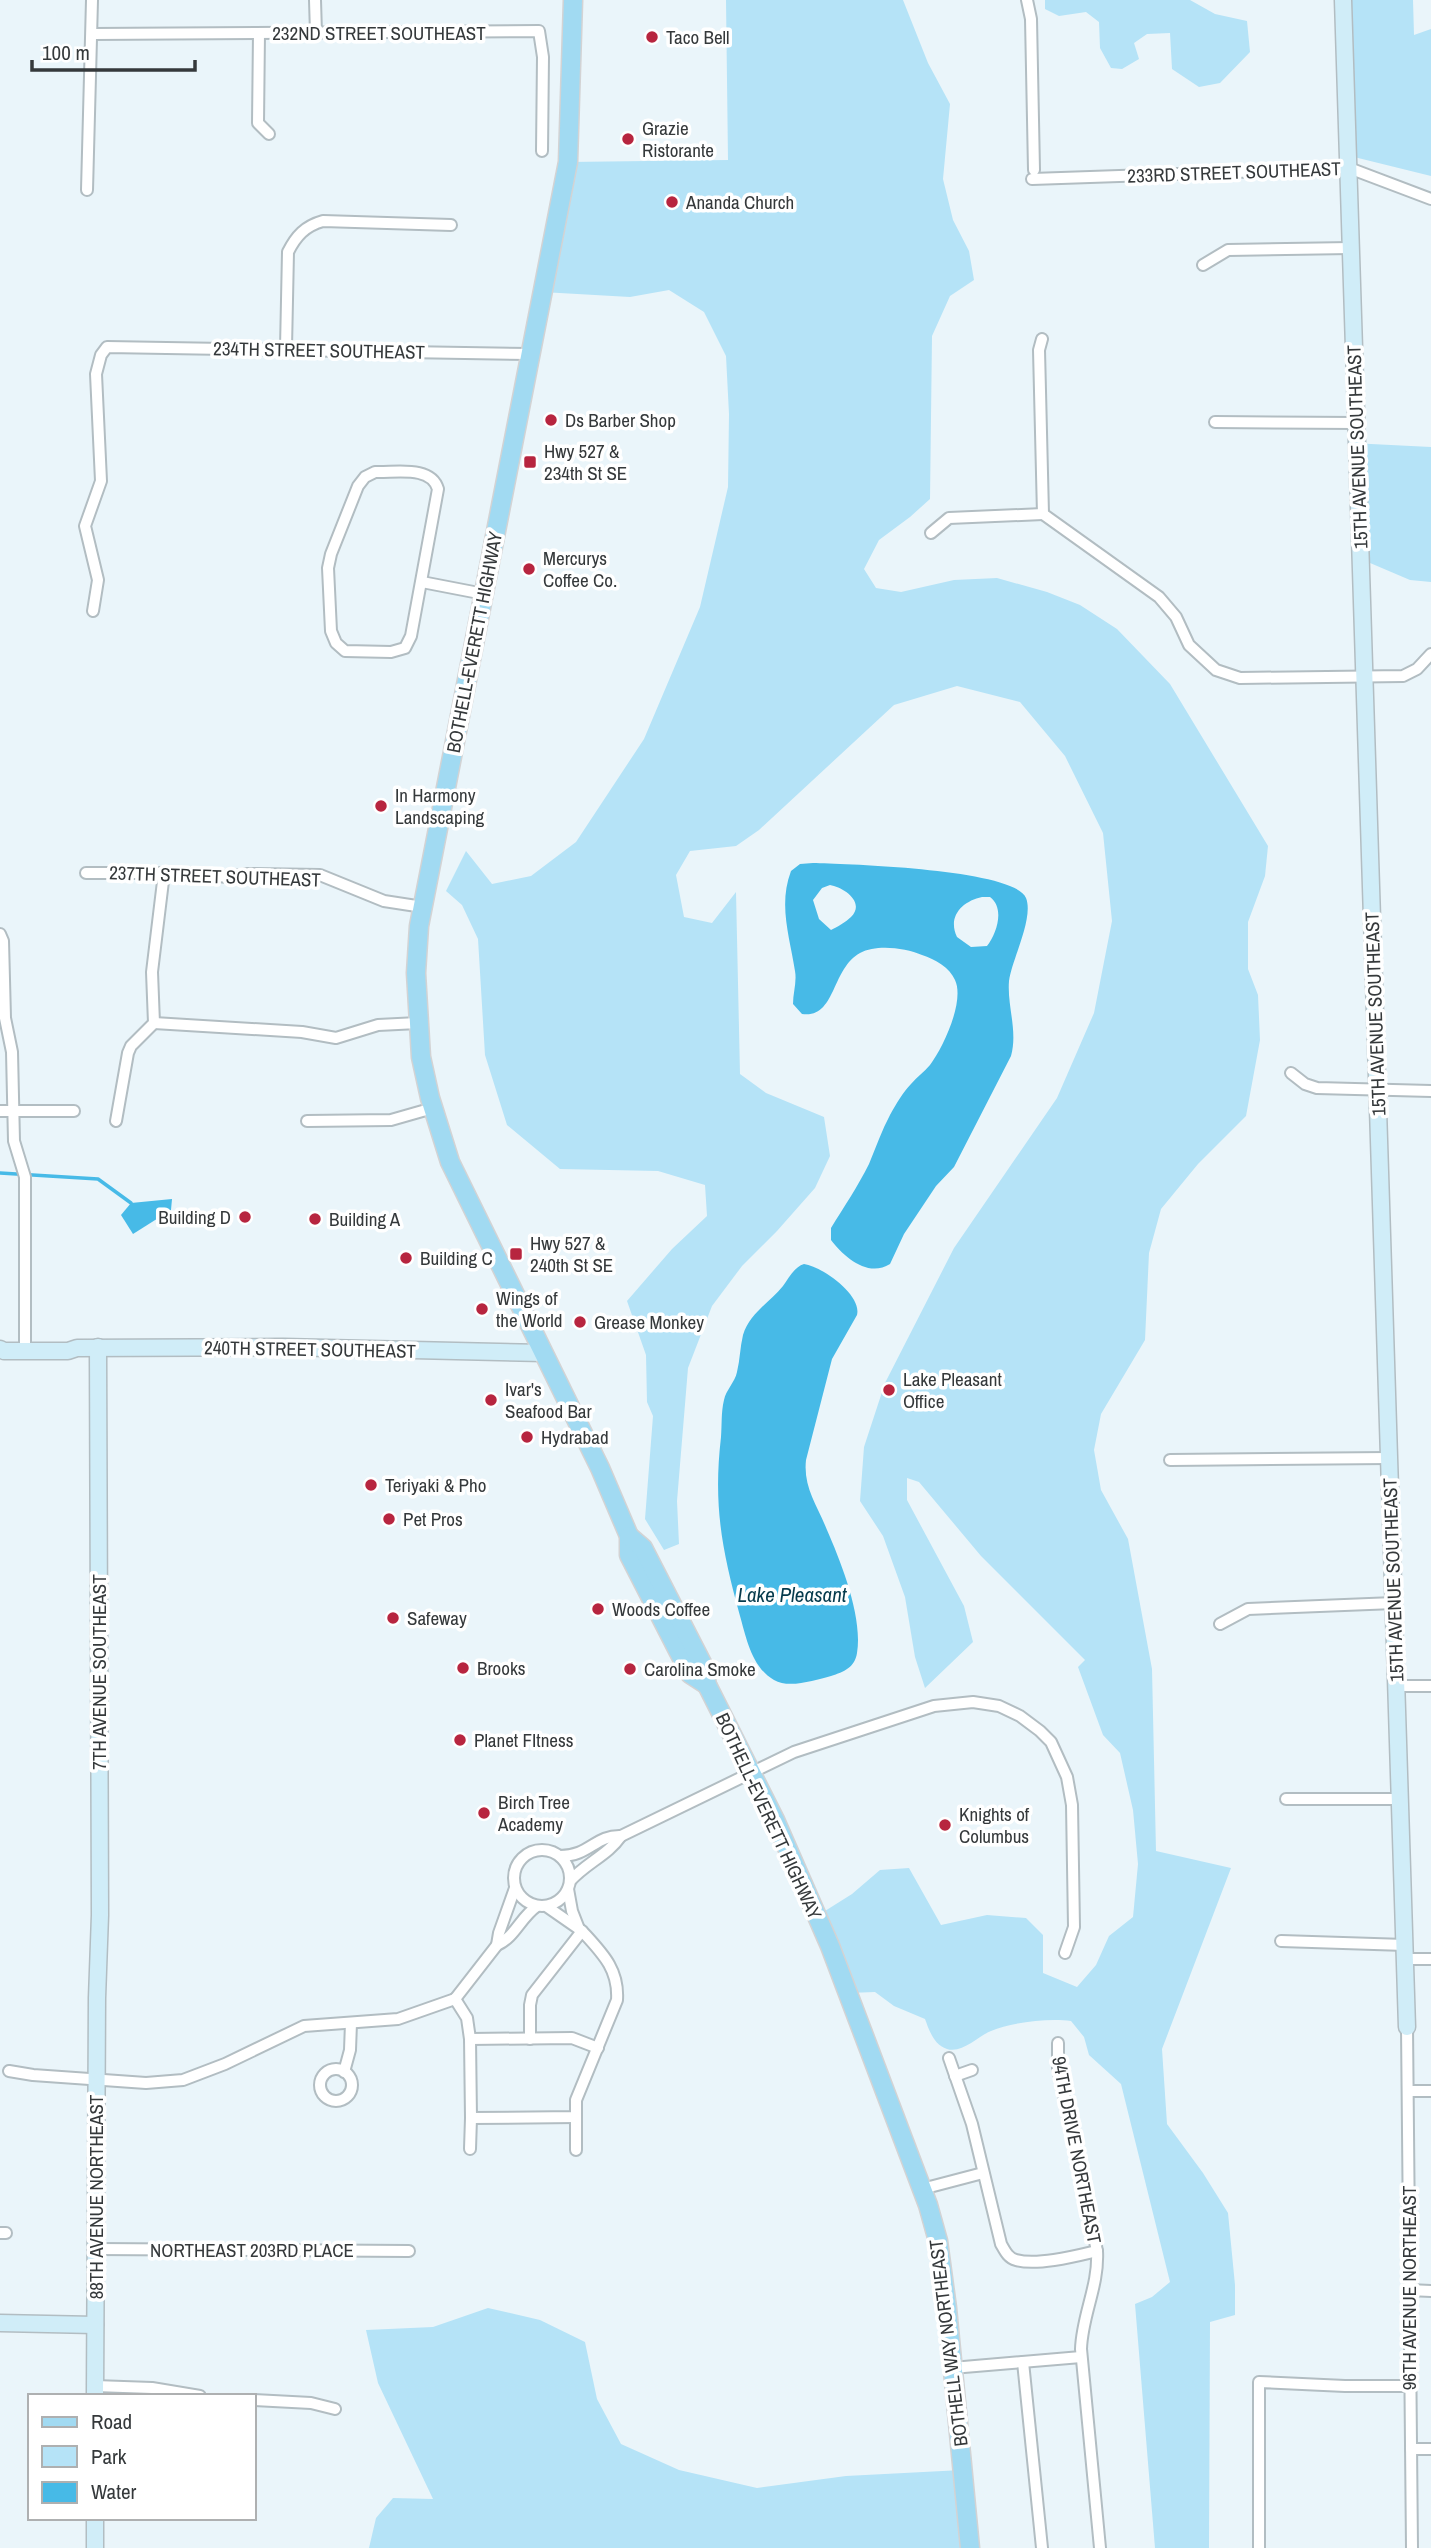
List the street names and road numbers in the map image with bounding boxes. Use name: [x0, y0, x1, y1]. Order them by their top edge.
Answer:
street label: 232ND STREET SOUTHEAST: [272, 20, 486, 46]
street label: 233RD STREET SOUTHEAST: [1127, 155, 1342, 189]
street label: 234TH STREET SOUTHEAST: [213, 335, 426, 365]
street label: 15TH AVENUE SOUTHEAST: [1340, 344, 1374, 549]
street label: BOTHELL-EVERETT HIGHWAY: [440, 529, 508, 755]
street label: 237TH STREET SOUTHEAST: [109, 859, 322, 893]
street label: 15TH AVENUE SOUTHEAST: [1358, 911, 1392, 1116]
street label: 240TH STREET SOUTHEAST: [204, 1334, 417, 1364]
street label: 15TH AVENUE SOUTHEAST: [1376, 1477, 1410, 1682]
street label: 7TH AVENUE SOUTHEAST: [86, 1574, 112, 1770]
street label: BOTHELL-EVERETT HIGHWAY: [710, 1709, 829, 1924]
street label: 94TH DRIVE NORTHEAST: [1046, 2054, 1108, 2246]
street label: 88TH AVENUE NORTHEAST: [83, 2094, 109, 2299]
street label: 96TH AVENUE NORTHEAST: [1396, 2185, 1422, 2390]
street label: NORTHEAST 203RD PLACE: [150, 2237, 354, 2263]
street label: BOTHELL WAY NORTHEAST: [922, 2238, 974, 2448]

